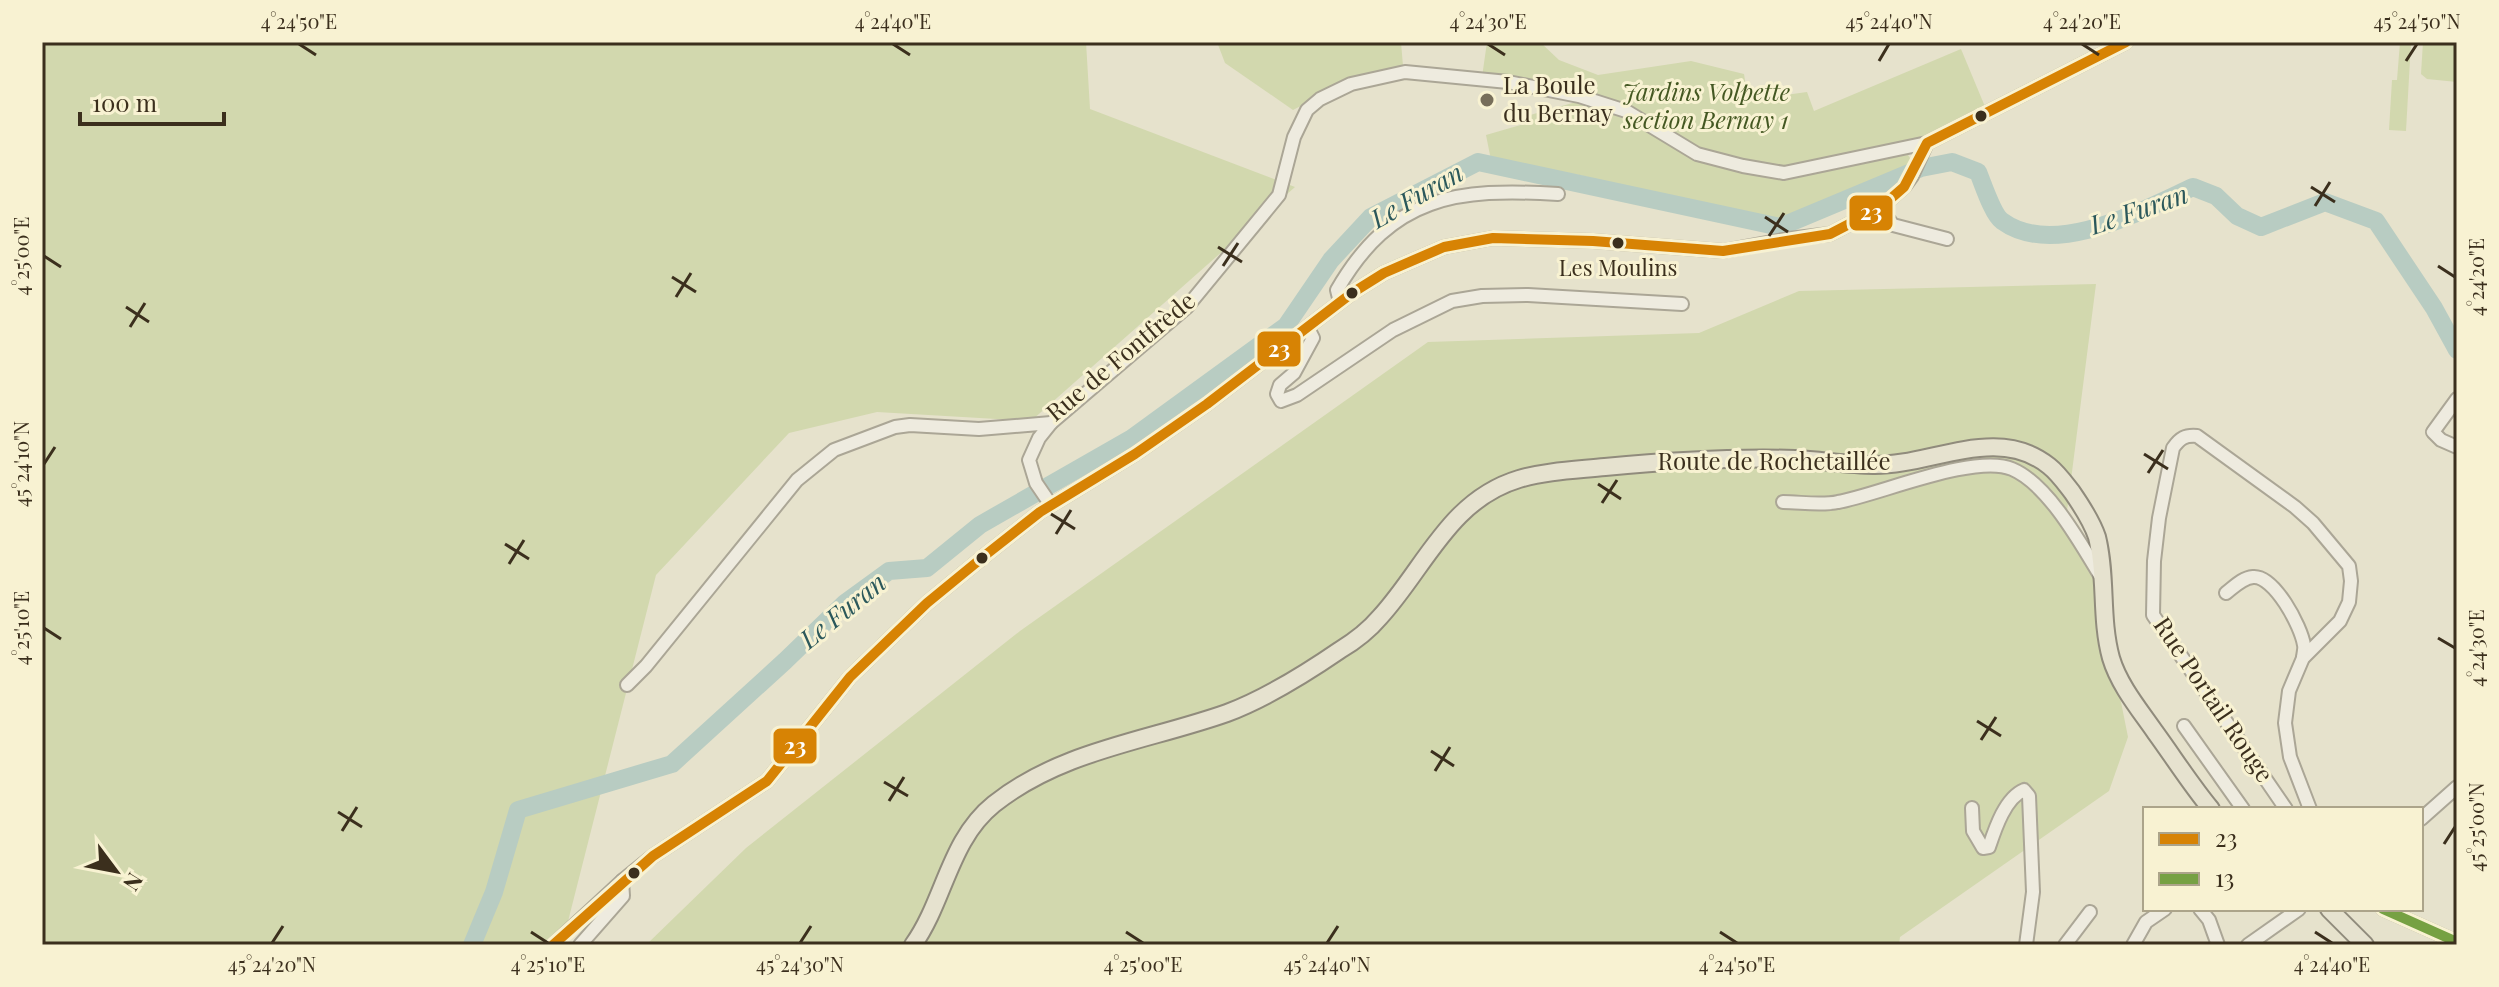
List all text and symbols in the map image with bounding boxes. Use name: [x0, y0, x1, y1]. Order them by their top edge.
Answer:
text: 4°24'50"E: [261, 7, 337, 34]
text: 4°24'40"E: [855, 7, 931, 34]
text: 4°24'30"E: [1449, 7, 1527, 34]
text: 45°24'40"N: [1845, 7, 1933, 34]
text: 4°24'20"E: [2043, 7, 2121, 34]
text: 45°24'50"N: [2373, 7, 2461, 34]
place label: La Boule du Bernay: [1503, 68, 1613, 128]
park label: Jardins Volpette section Bernay 1: [1622, 75, 1790, 135]
scale bar: [80, 76, 224, 126]
text: 100 m: [92, 86, 157, 118]
marker: La Boule du Bernay: [1478, 91, 1496, 109]
unlabelled marker: [1973, 108, 1989, 124]
water label: Le Furan: [1363, 154, 1469, 236]
water label: Le Furan: [2084, 175, 2192, 242]
line badge: 23: [1848, 194, 1894, 232]
text: 23: [1860, 196, 1882, 226]
text: 4°25'00"E: [7, 217, 34, 295]
marker: Les Moulins: [1610, 235, 1626, 251]
text: 4°24'20"E: [2462, 238, 2489, 316]
place label: Les Moulins: [1559, 252, 1677, 282]
street label: Rue de Fontfrède: [1039, 284, 1201, 427]
unlabelled marker: [1344, 285, 1360, 301]
line badge: 23: [1256, 330, 1302, 368]
text: 23: [1268, 333, 1290, 363]
text: 45°24'10"N: [7, 421, 34, 507]
street label: Route de Rochetaillée: [1657, 444, 1891, 476]
unlabelled marker: [974, 550, 990, 566]
water label: Le Furan: [791, 564, 893, 656]
text: 4°25'10"E: [7, 591, 34, 665]
text: 4°24'30"E: [2462, 609, 2489, 687]
street label: Rue Portail Rouge: [2147, 610, 2282, 788]
line badge: 23: [772, 727, 818, 765]
text: 23: [784, 730, 806, 760]
text: 45°25'00"N: [2462, 782, 2489, 872]
legend: [2143, 807, 2423, 911]
text: 23: [2215, 821, 2237, 853]
north arrow: [76, 831, 156, 911]
text: 13: [2215, 861, 2234, 893]
unlabelled marker: [626, 865, 642, 881]
text: N: [117, 867, 151, 897]
text: 45°24'20"N: [228, 950, 316, 977]
text: 4°25'10"E: [511, 950, 585, 977]
text: 45°24'30"N: [756, 950, 844, 977]
text: 4°25'00"E: [1104, 950, 1182, 977]
text: 45°24'40"N: [1283, 950, 1371, 977]
text: 4°24'50"E: [1699, 950, 1775, 977]
text: 4°24'40"E: [2294, 950, 2370, 977]

